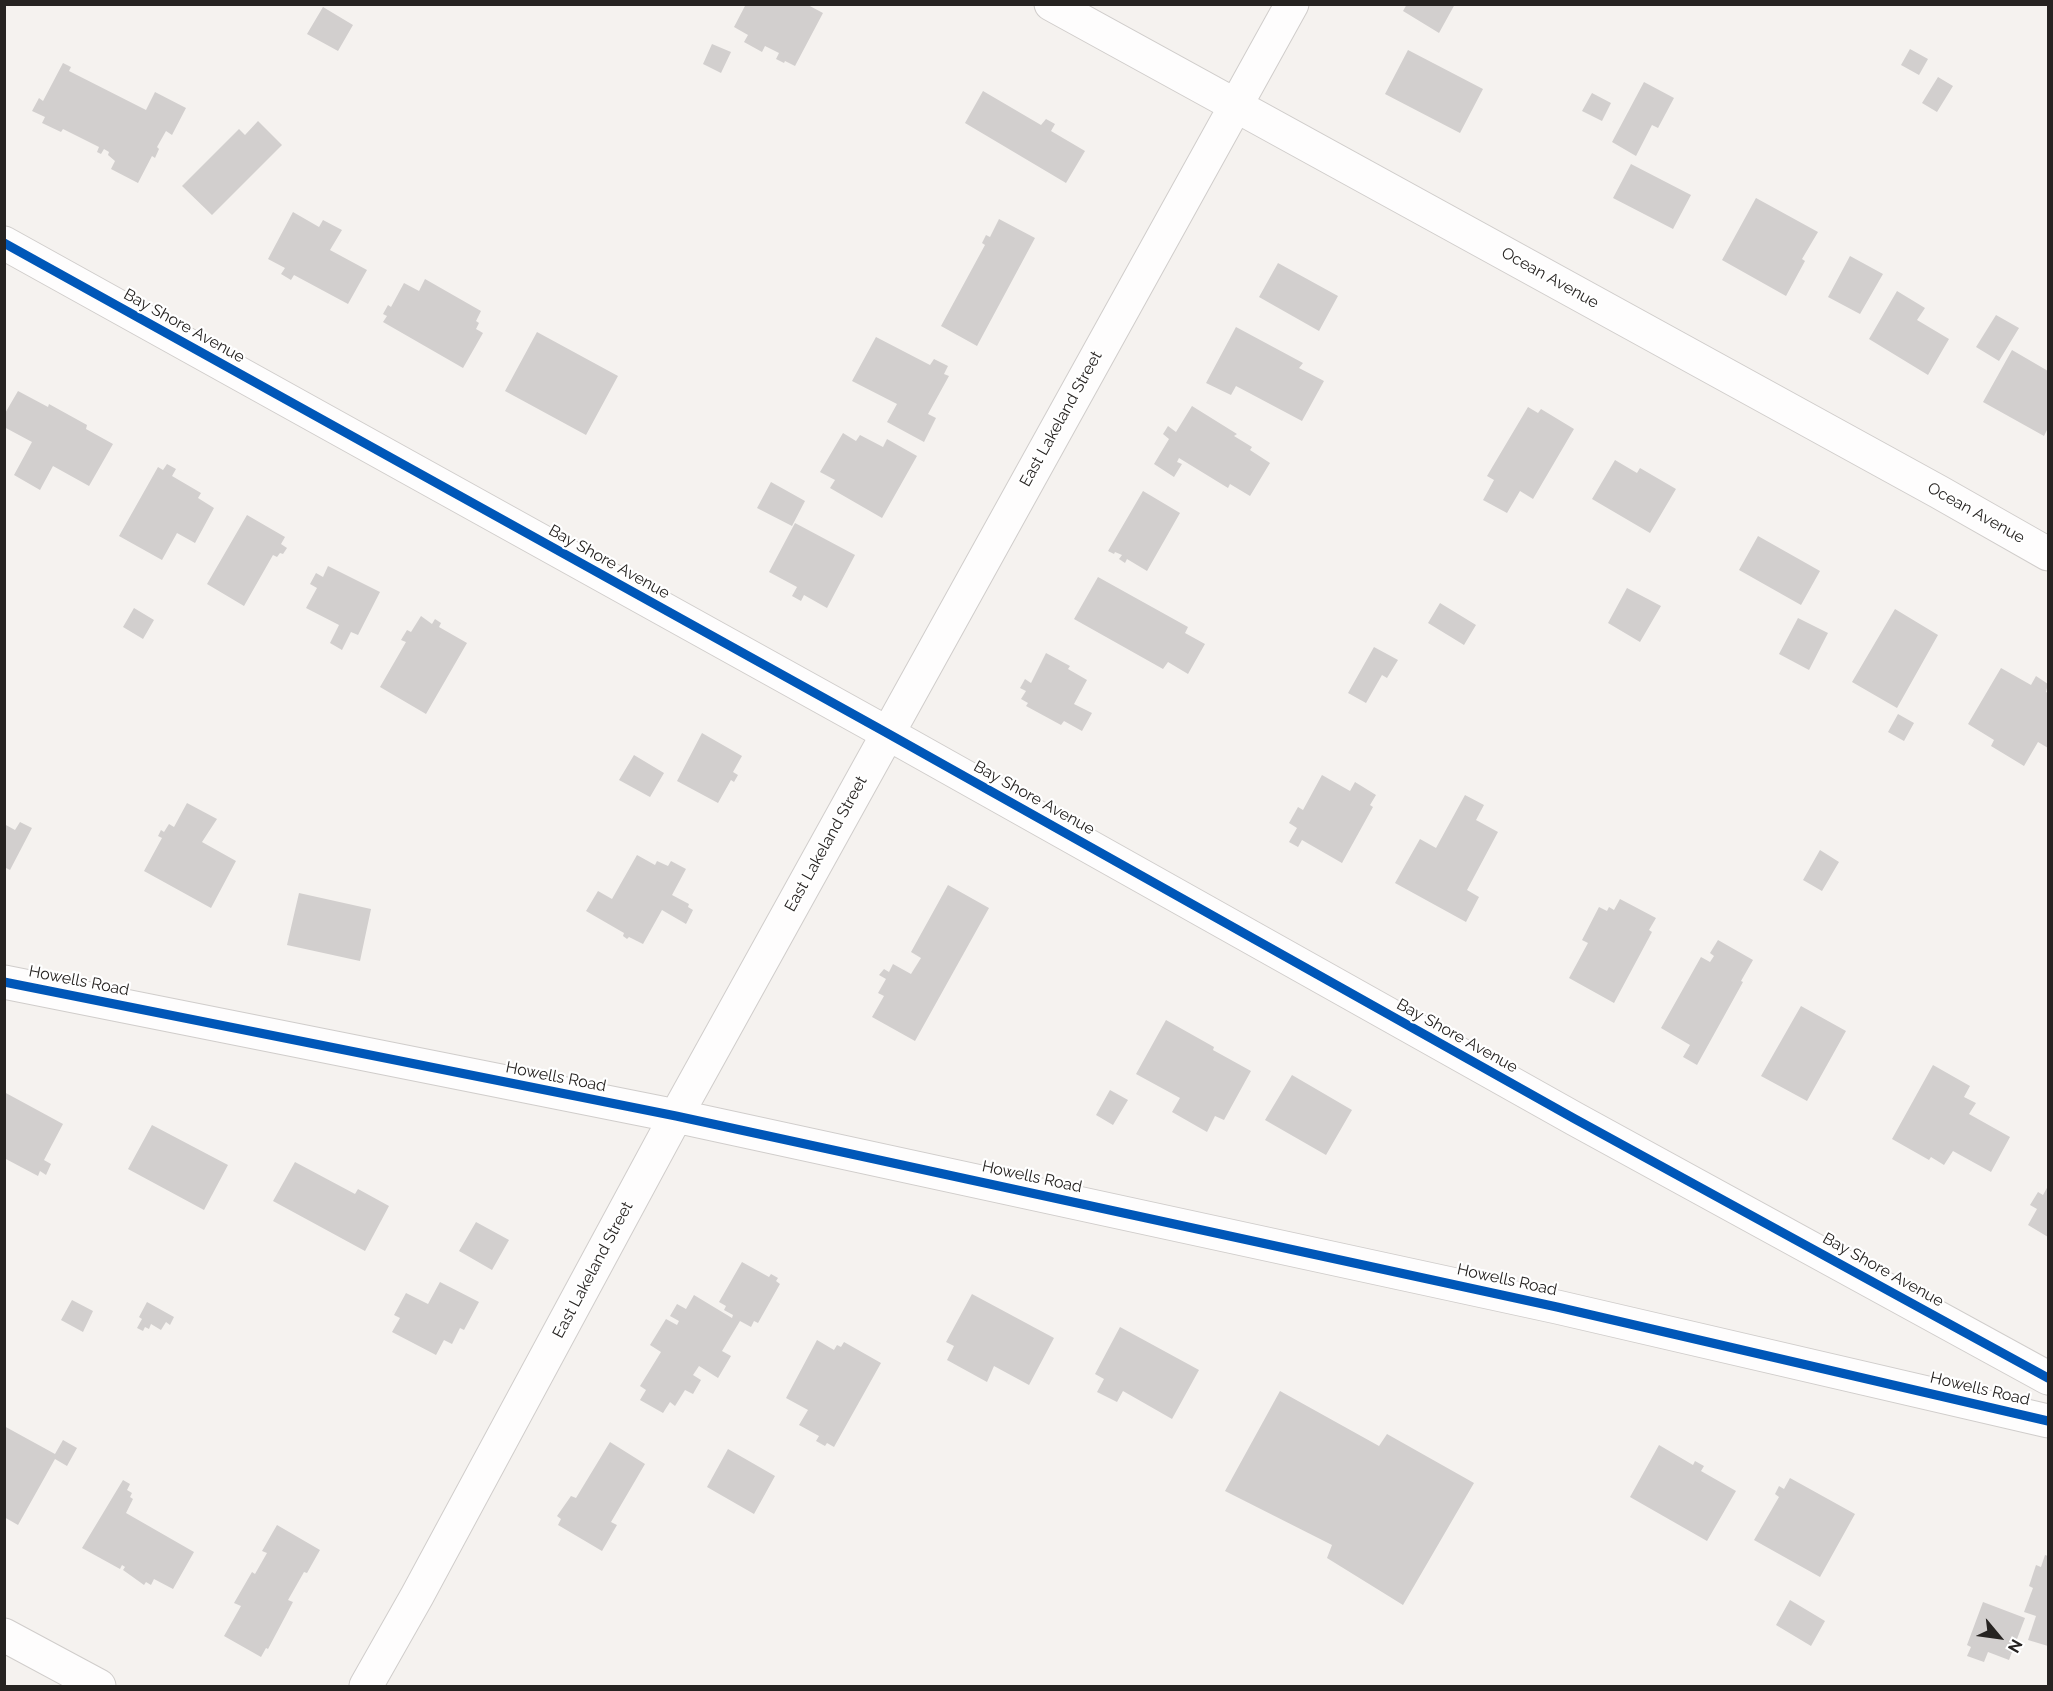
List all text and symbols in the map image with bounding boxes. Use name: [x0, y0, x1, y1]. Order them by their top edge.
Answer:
street label: Ocean Avenue: [1498, 243, 1602, 313]
street label: Bay Shore Avenue: [120, 285, 248, 367]
street label: East Lakeland Street: [1016, 348, 1106, 490]
street label: Ocean Avenue: [1924, 478, 2028, 548]
street label: Bay Shore Avenue: [545, 521, 673, 603]
street label: Bay Shore Avenue: [970, 757, 1098, 839]
street label: East Lakeland Street: [781, 773, 871, 915]
street label: Howells Road: [27, 962, 131, 1000]
street label: Bay Shore Avenue: [1393, 995, 1521, 1077]
street label: Howells Road: [504, 1058, 608, 1096]
street label: Howells Road: [980, 1157, 1084, 1197]
street label: East Lakeland Street: [549, 1198, 637, 1342]
street label: Bay Shore Avenue: [1819, 1229, 1947, 1311]
street label: Howells Road: [1455, 1260, 1559, 1300]
street label: Howells Road: [1928, 1368, 2032, 1410]
north arrow: [1969, 1607, 2029, 1667]
text: N: [2004, 1636, 2026, 1656]

